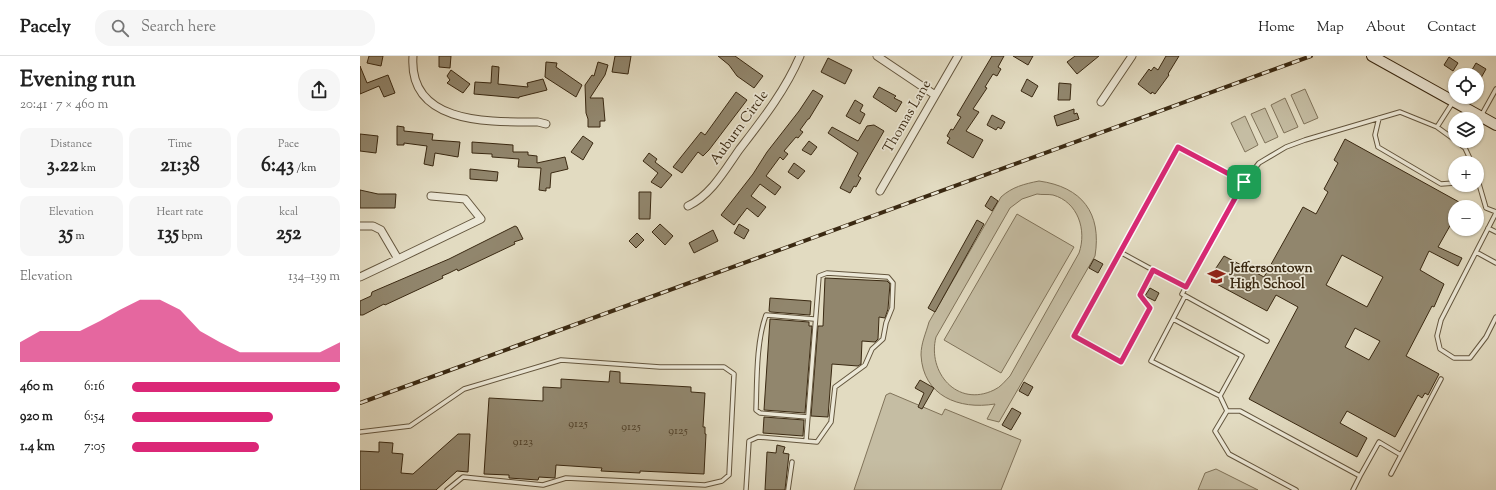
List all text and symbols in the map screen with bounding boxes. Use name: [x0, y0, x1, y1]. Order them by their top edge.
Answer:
search box: [95, 10, 375, 46]
text: Pacely: [20, 14, 71, 41]
icon: search: [109, 17, 131, 39]
text: Search here: [141, 17, 216, 38]
text: Home: [1258, 18, 1295, 38]
text: Map: [1317, 18, 1344, 38]
text: About: [1366, 18, 1405, 38]
text: Contact: [1427, 18, 1476, 38]
text: Evening run: [20, 65, 136, 97]
map controls: [1448, 68, 1484, 236]
button: locate: [1448, 68, 1484, 104]
button: share: [298, 69, 340, 111]
street label: Thomas Lane: [879, 77, 937, 157]
street label: Auburn Circle: [706, 87, 774, 169]
text: 20:41 · 7 × 460 m: [20, 96, 108, 114]
button: layers: [1448, 112, 1484, 148]
text: Distance: [51, 136, 92, 152]
text: Time: [168, 136, 192, 152]
text: Pace: [278, 136, 299, 152]
text: 3.22: [47, 152, 79, 181]
text: 21:38: [160, 152, 200, 181]
text: 6:43: [261, 152, 294, 181]
button: +: [1448, 156, 1484, 192]
text: km: [79, 160, 96, 176]
text: /km: [294, 160, 316, 176]
pin: [1227, 165, 1261, 199]
icon: arrive: [1233, 171, 1255, 193]
button: −: [1448, 200, 1484, 236]
text: Elevation: [49, 204, 94, 220]
text: Heart rate: [157, 204, 203, 220]
text: kcal: [279, 204, 298, 220]
text: 35: [58, 220, 73, 249]
text: 135: [157, 220, 179, 249]
text: 252: [276, 220, 301, 249]
text: m: [73, 228, 85, 244]
text: bpm: [179, 228, 203, 244]
place label: Jeffersontown High School: [1229, 259, 1313, 295]
school or university icon: Jeffersontown High School: [1207, 267, 1227, 287]
text: Elevation: [20, 268, 73, 286]
text: 134–139 m: [288, 268, 340, 286]
text: 460 m: [20, 378, 53, 396]
text: 6:16: [84, 378, 105, 396]
text: 920 m: [20, 408, 53, 426]
text: 6:54: [84, 408, 105, 426]
house number: 9125: [568, 415, 588, 433]
house number: 9125: [621, 418, 641, 436]
house number: 9125: [668, 422, 688, 440]
house number: 9123: [513, 433, 533, 451]
text: 1.4 km: [20, 438, 55, 456]
text: 7:05: [84, 438, 105, 456]

